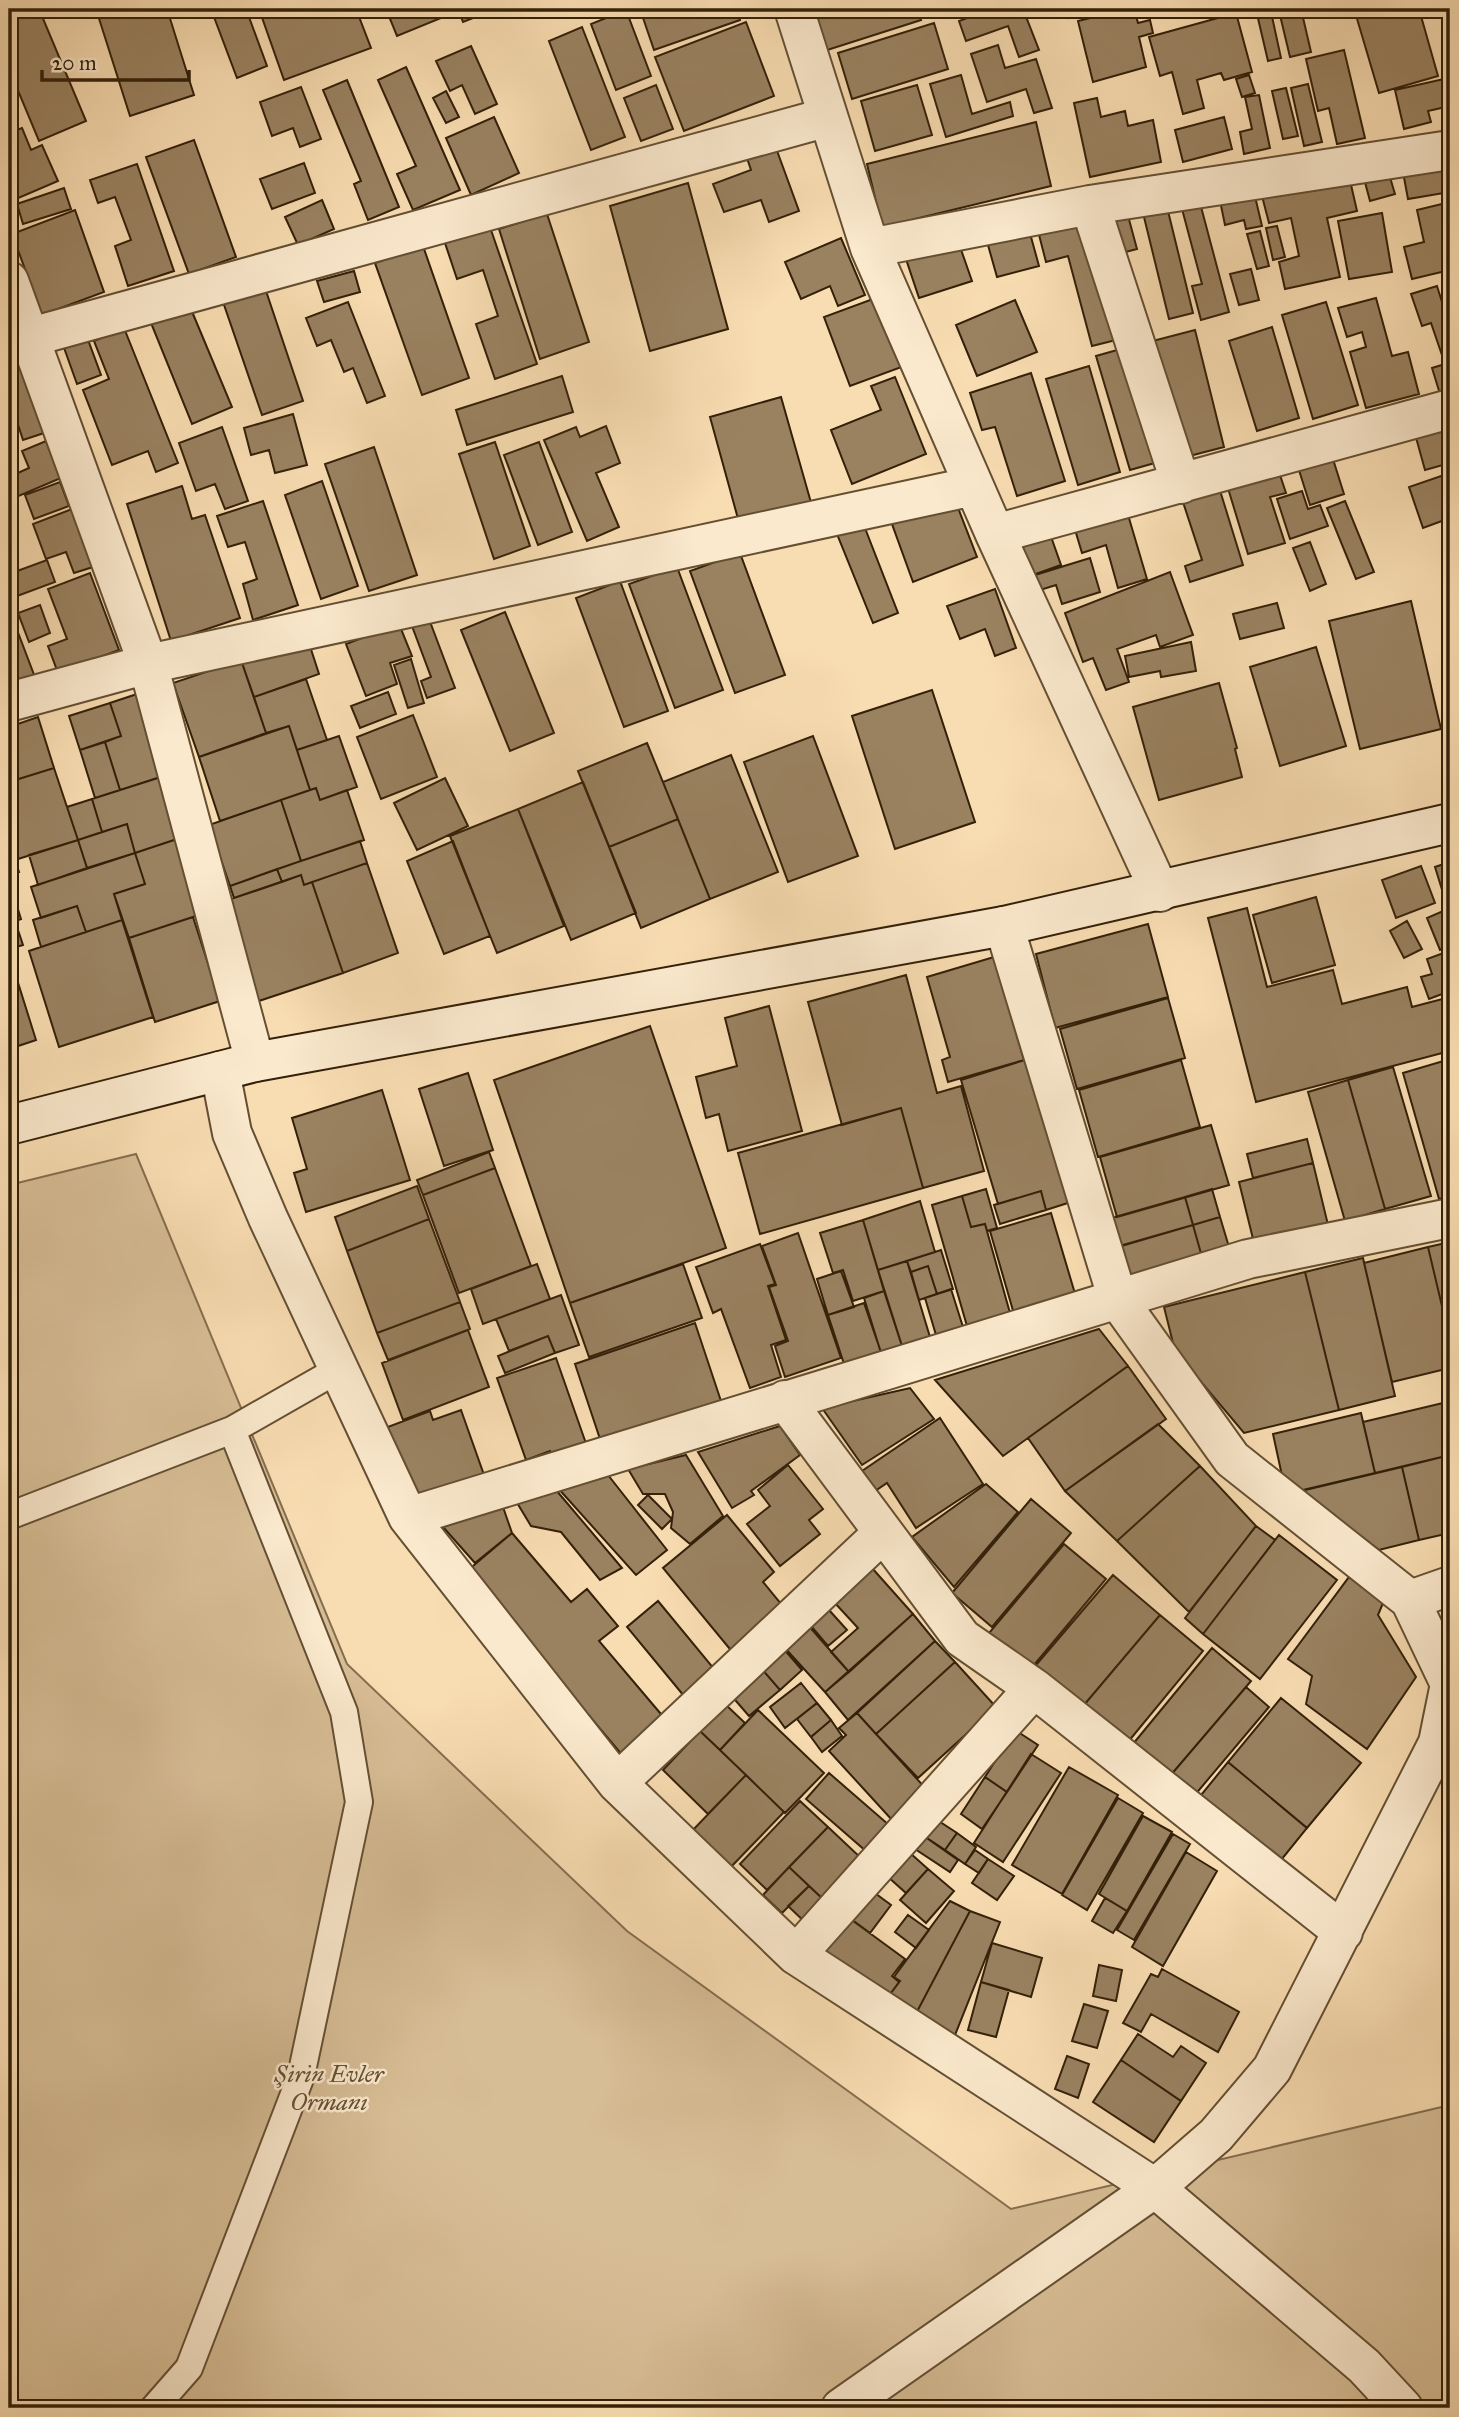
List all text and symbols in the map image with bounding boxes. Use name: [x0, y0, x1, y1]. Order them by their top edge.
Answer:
scale bar: [42, 38, 189, 82]
text: 20 m: [52, 50, 97, 76]
park label: Şirin Evler Ormanı: [273, 2059, 386, 2117]

